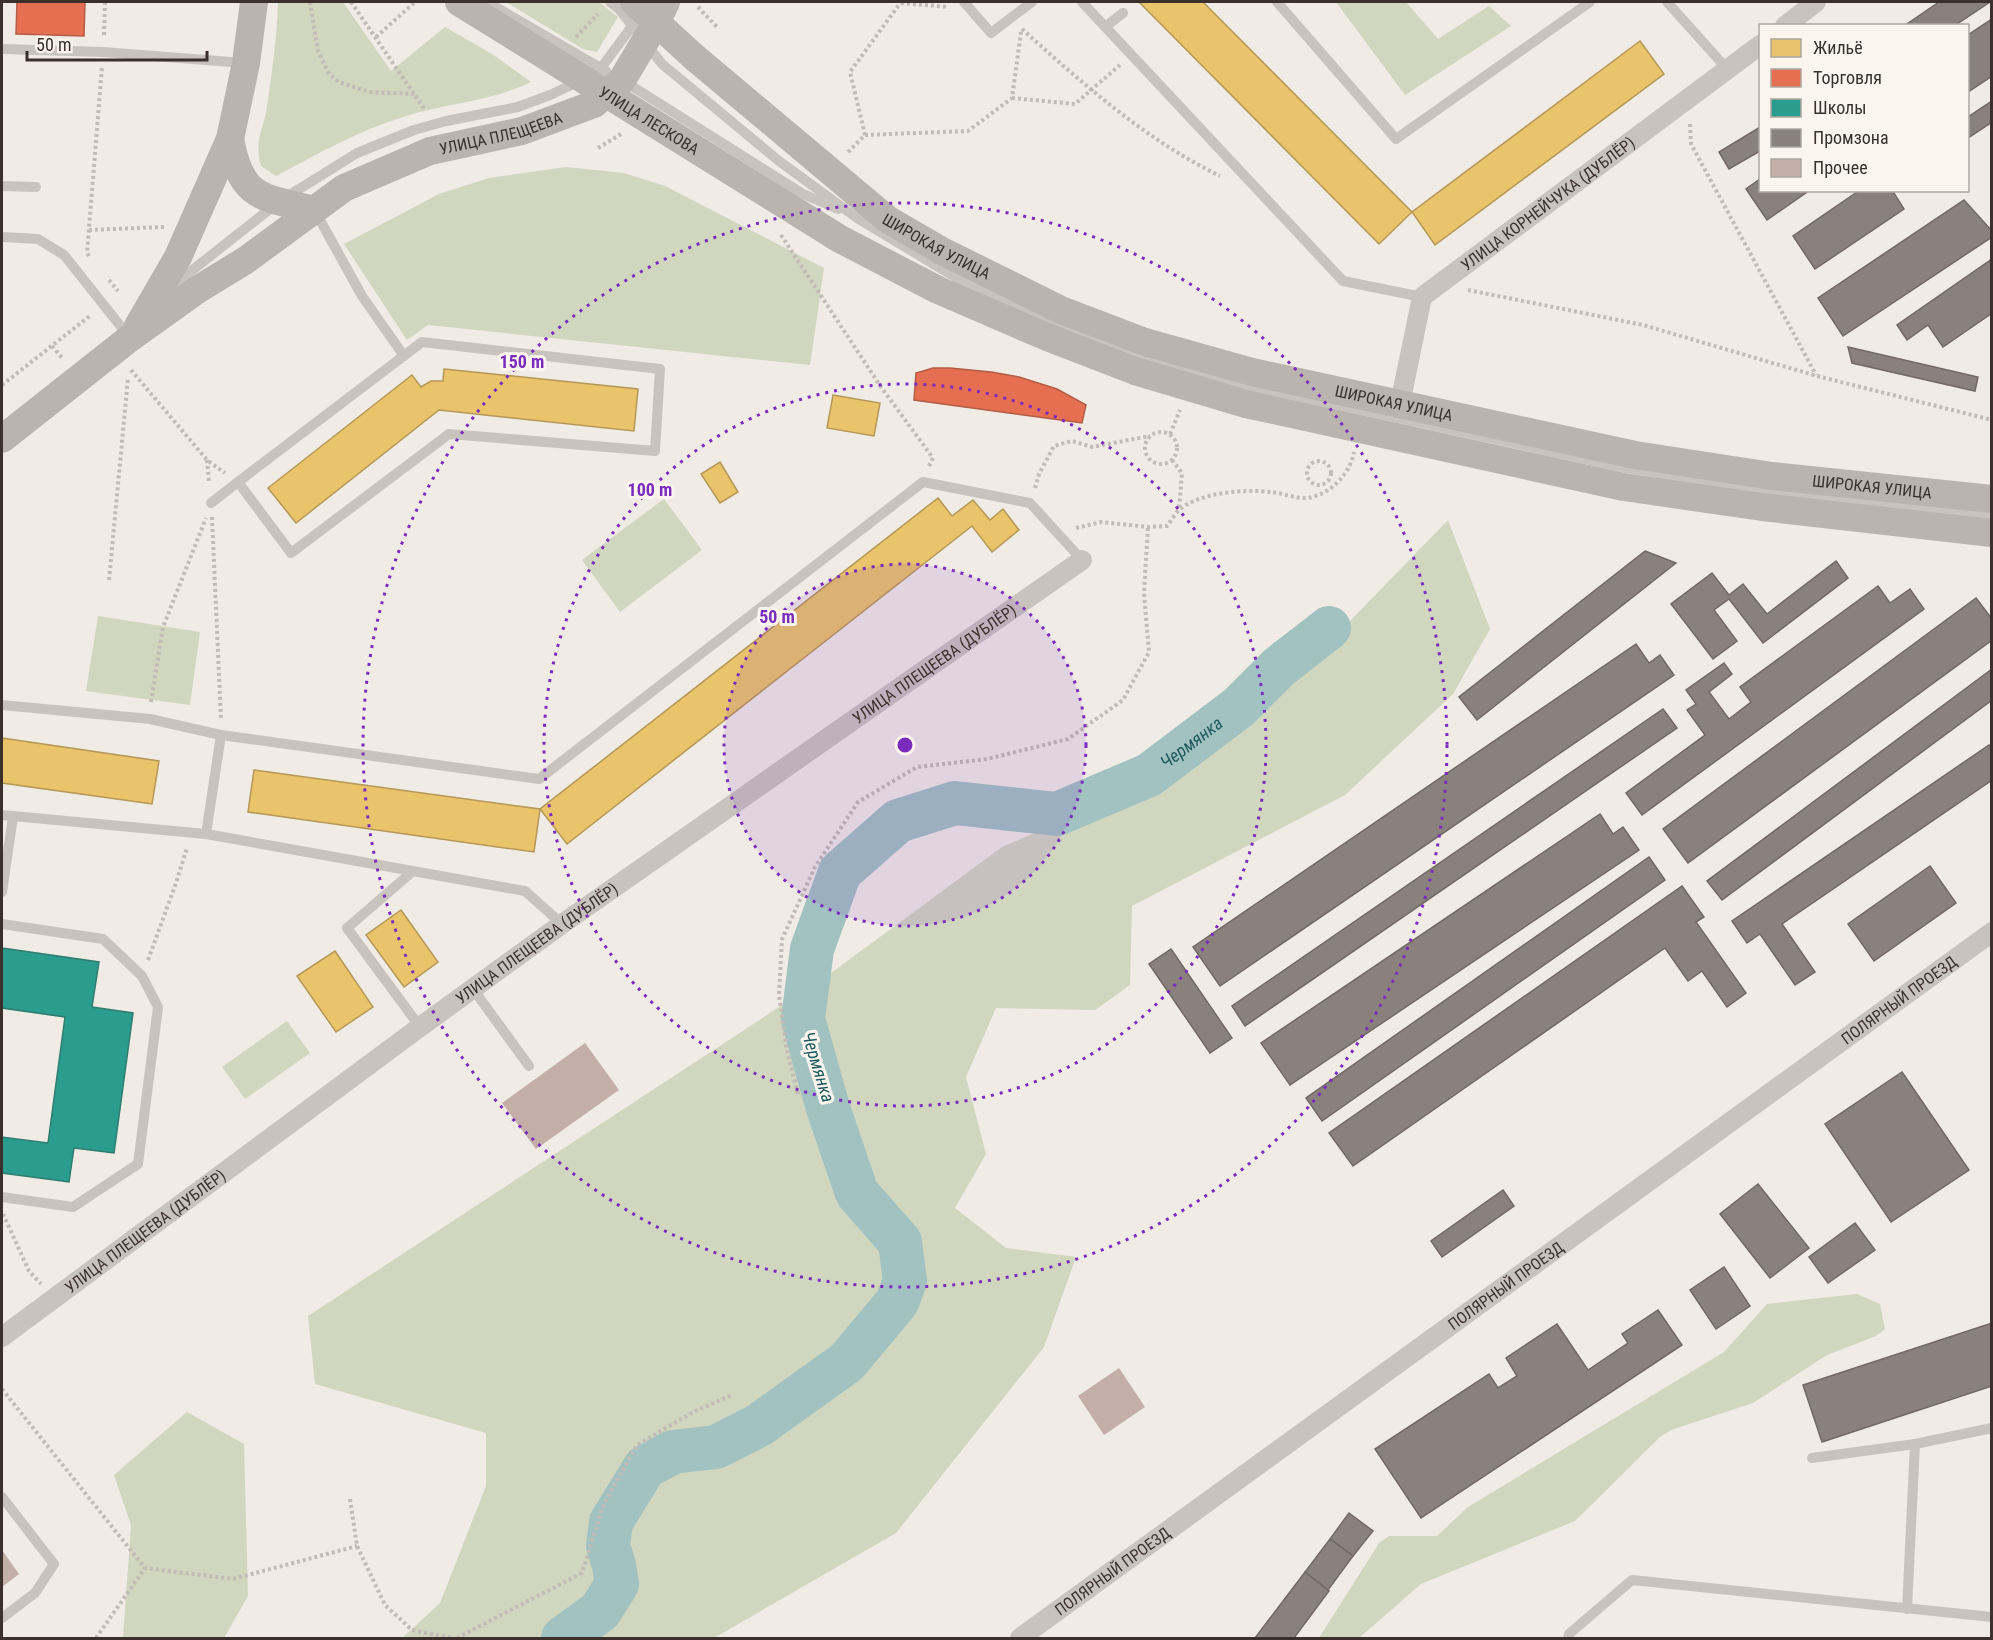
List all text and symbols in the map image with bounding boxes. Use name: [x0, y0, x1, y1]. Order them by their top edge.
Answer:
scale bar: [27, 24, 207, 62]
legend: [1759, 24, 1969, 192]
text: 50 m: [36, 34, 71, 55]
text: Жильё: [1813, 37, 1863, 58]
text: Торговля: [1813, 67, 1882, 88]
street label: УЛИЦА ЛЕСКОВА: [595, 82, 703, 159]
text: Школы: [1813, 97, 1866, 118]
street label: УЛИЦА ПЛЕЩЕЕВА: [437, 108, 565, 159]
text: Промзона: [1813, 127, 1889, 148]
street label: УЛИЦА КОРНЕЙЧУКА (ДУБЛЁР): [1457, 133, 1638, 275]
text: Прочее: [1813, 157, 1868, 178]
street label: ШИРОКАЯ УЛИЦА: [879, 210, 994, 284]
text: 150 m: [500, 351, 544, 372]
street label: ШИРОКАЯ УЛИЦА: [1333, 381, 1454, 425]
street label: ШИРОКАЯ УЛИЦА: [1811, 471, 1933, 503]
text: 100 m: [628, 479, 672, 500]
street label: УЛИЦА ПЛЕЩЕЕВА (ДУБЛЁР): [849, 600, 1020, 728]
text: 50 m: [759, 606, 795, 627]
water label: Чермянка: [1156, 712, 1227, 773]
centre of rings: [895, 735, 915, 755]
street label: УЛИЦА ПЛЕЩЕЕВА (ДУБЛЁР): [452, 879, 622, 1008]
street label: ПОЛЯРНЫЙ ПРОЕЗД: [1838, 952, 1961, 1048]
water label: Чермянка: [798, 1029, 839, 1105]
street label: УЛИЦА ПЛЕЩЕЕВА (ДУБЛЁР): [61, 1166, 229, 1297]
street label: ПОЛЯРНЫЙ ПРОЕЗД: [1444, 1237, 1567, 1334]
street label: ПОЛЯРНЫЙ ПРОЕЗД: [1051, 1523, 1174, 1620]

